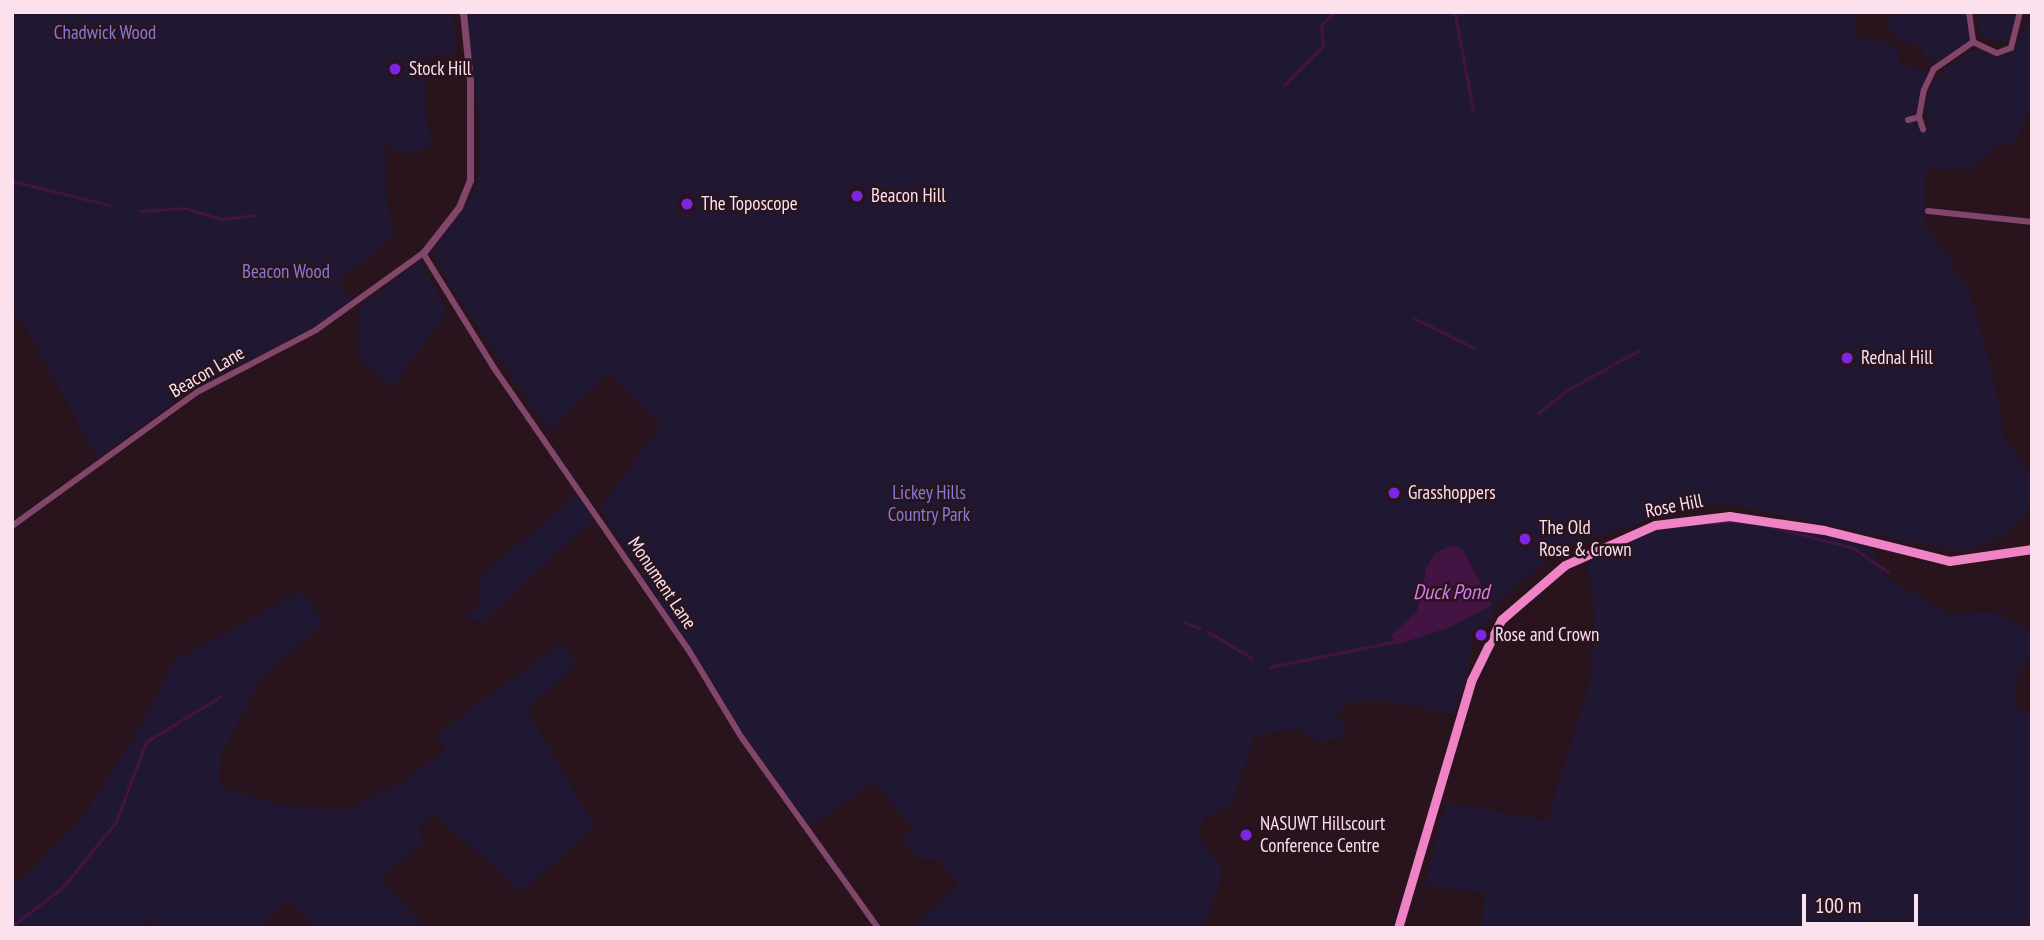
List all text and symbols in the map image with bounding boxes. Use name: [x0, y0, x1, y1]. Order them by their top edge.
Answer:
park label: Chadwick Wood: [53, 22, 157, 44]
place label: Stock Hill: [409, 58, 472, 80]
marker: Stock Hill: [387, 61, 403, 77]
place label: Beacon Hill: [871, 185, 946, 207]
marker: Beacon Hill: [849, 188, 865, 204]
place label: The Toposcope: [701, 193, 798, 215]
marker: The Toposcope: [679, 196, 695, 212]
park label: Beacon Wood: [242, 261, 330, 283]
street label: Beacon Lane: [165, 341, 249, 403]
place label: Rednal Hill: [1861, 347, 1933, 369]
marker: Rednal Hill: [1839, 350, 1855, 366]
park label: Lickey Hills Country Park: [888, 482, 970, 526]
place label: Grasshoppers: [1408, 482, 1496, 504]
marker: Grasshoppers: [1386, 485, 1402, 501]
street label: Rose Hill: [1643, 489, 1705, 523]
place label: The Old Rose & Crown: [1539, 517, 1632, 561]
marker: The Old Rose & Crown: [1517, 531, 1533, 547]
street label: Monument Lane: [623, 533, 701, 633]
water label: Duck Pond: [1413, 579, 1489, 605]
place label: Rose and Crown: [1495, 624, 1599, 646]
marker: Rose and Crown: [1473, 627, 1489, 643]
place label: NASUWT Hillscourt Conference Centre: [1260, 813, 1386, 857]
marker: NASUWT Hillscourt Conference Centre: [1238, 827, 1254, 843]
scale bar: [1806, 880, 1922, 924]
text: 100 m: [1815, 892, 1861, 919]

